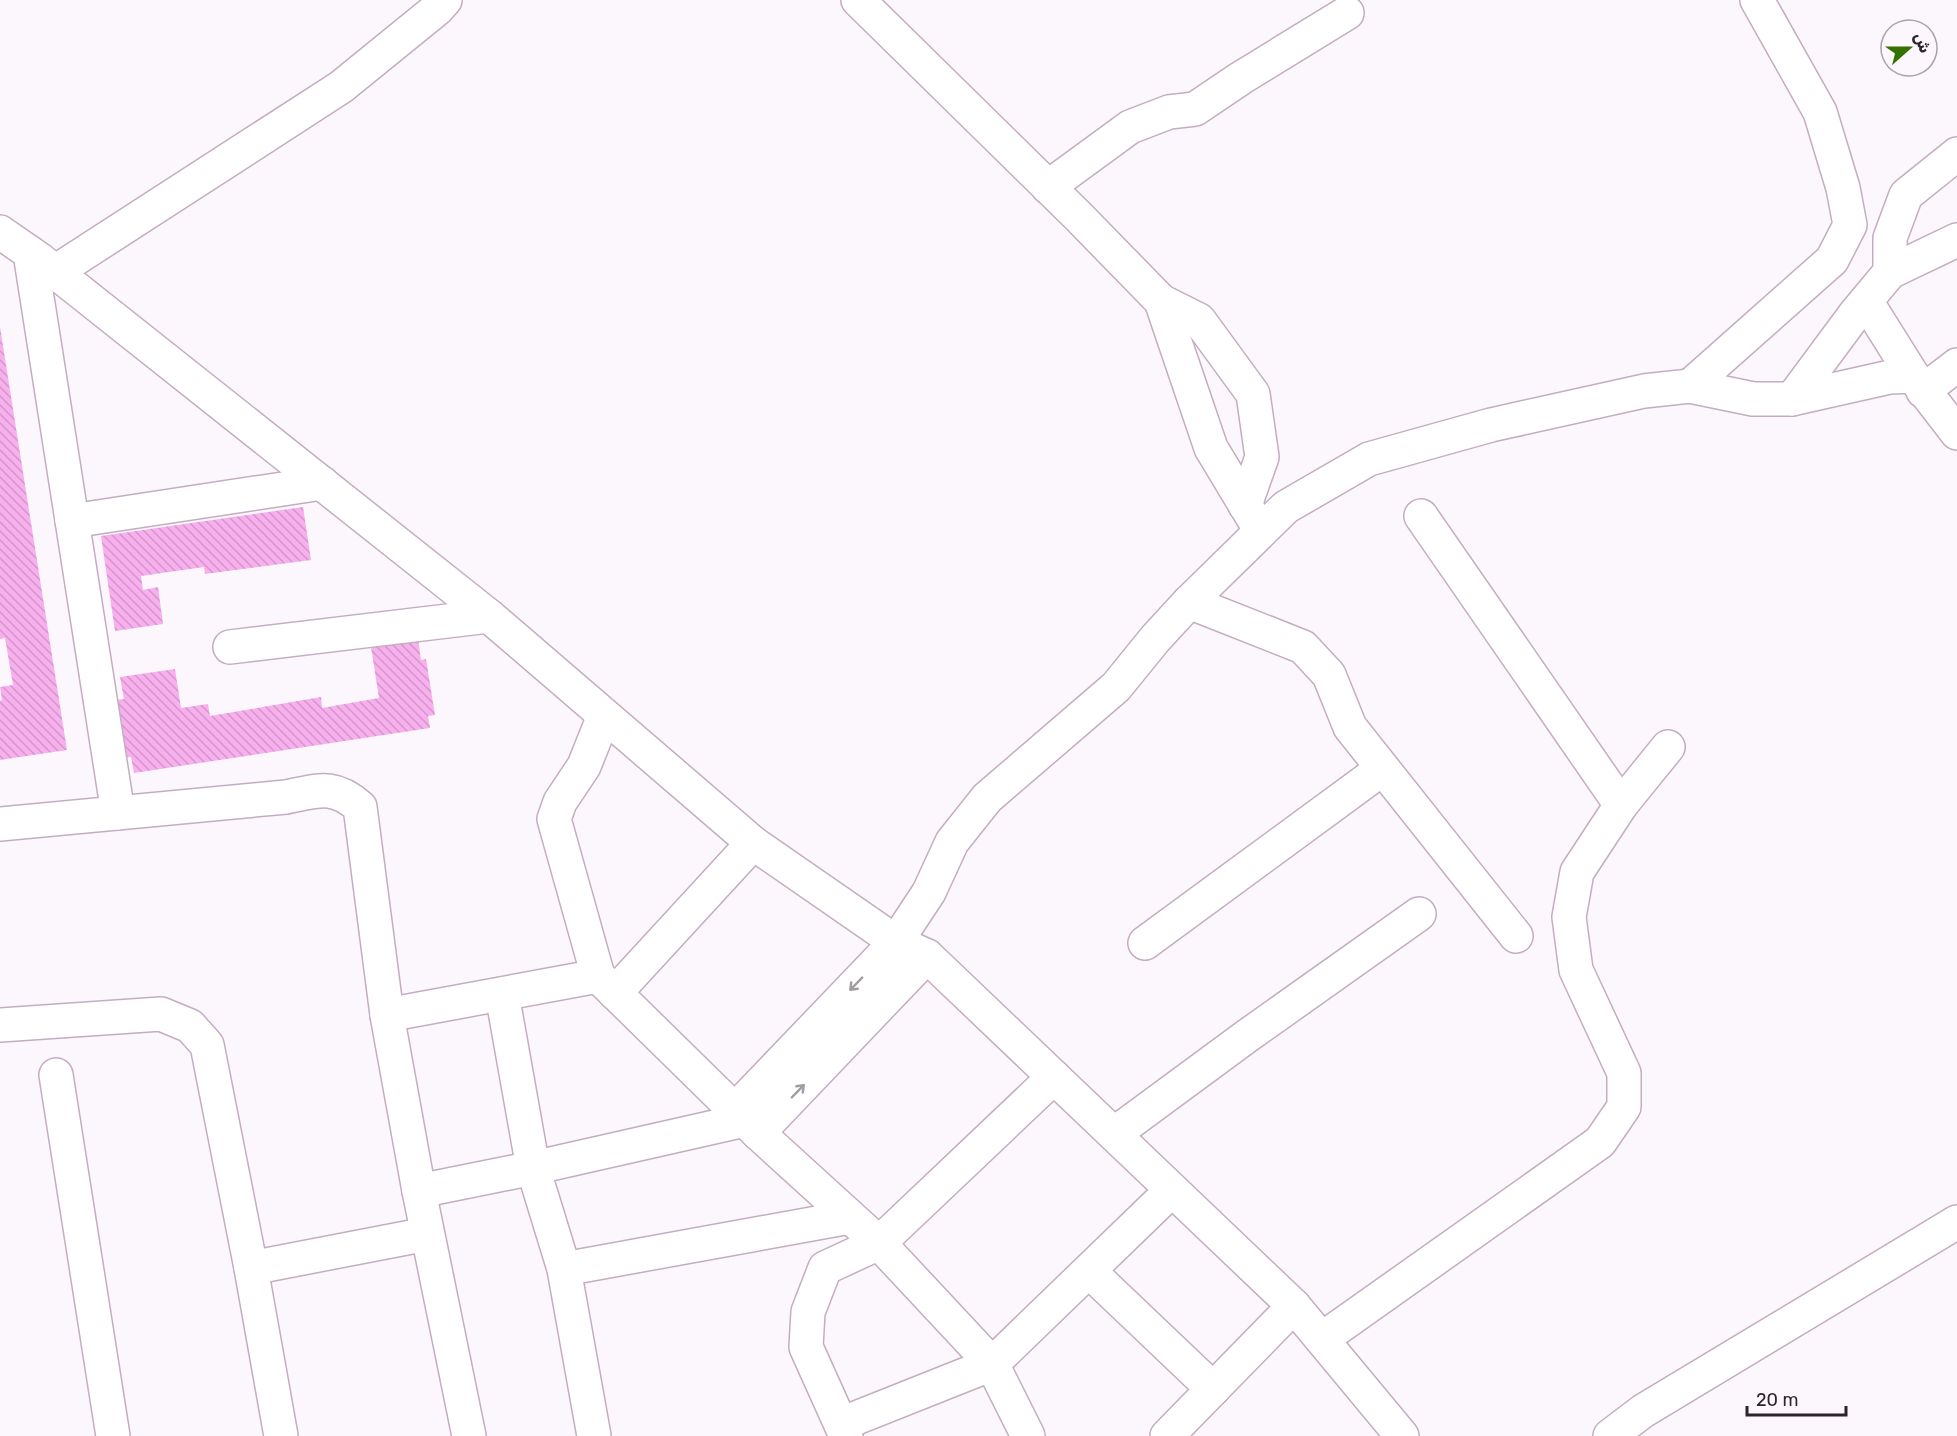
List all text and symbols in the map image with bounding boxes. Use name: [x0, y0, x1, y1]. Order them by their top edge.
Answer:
north arrow: [1879, 18, 1939, 78]
text: ش: [1910, 30, 1935, 56]
one-way arrow: [849, 976, 863, 991]
one-way arrow: [791, 1084, 805, 1099]
scale bar: [1747, 1379, 1846, 1417]
text: 20 m: [1756, 1389, 1798, 1411]

